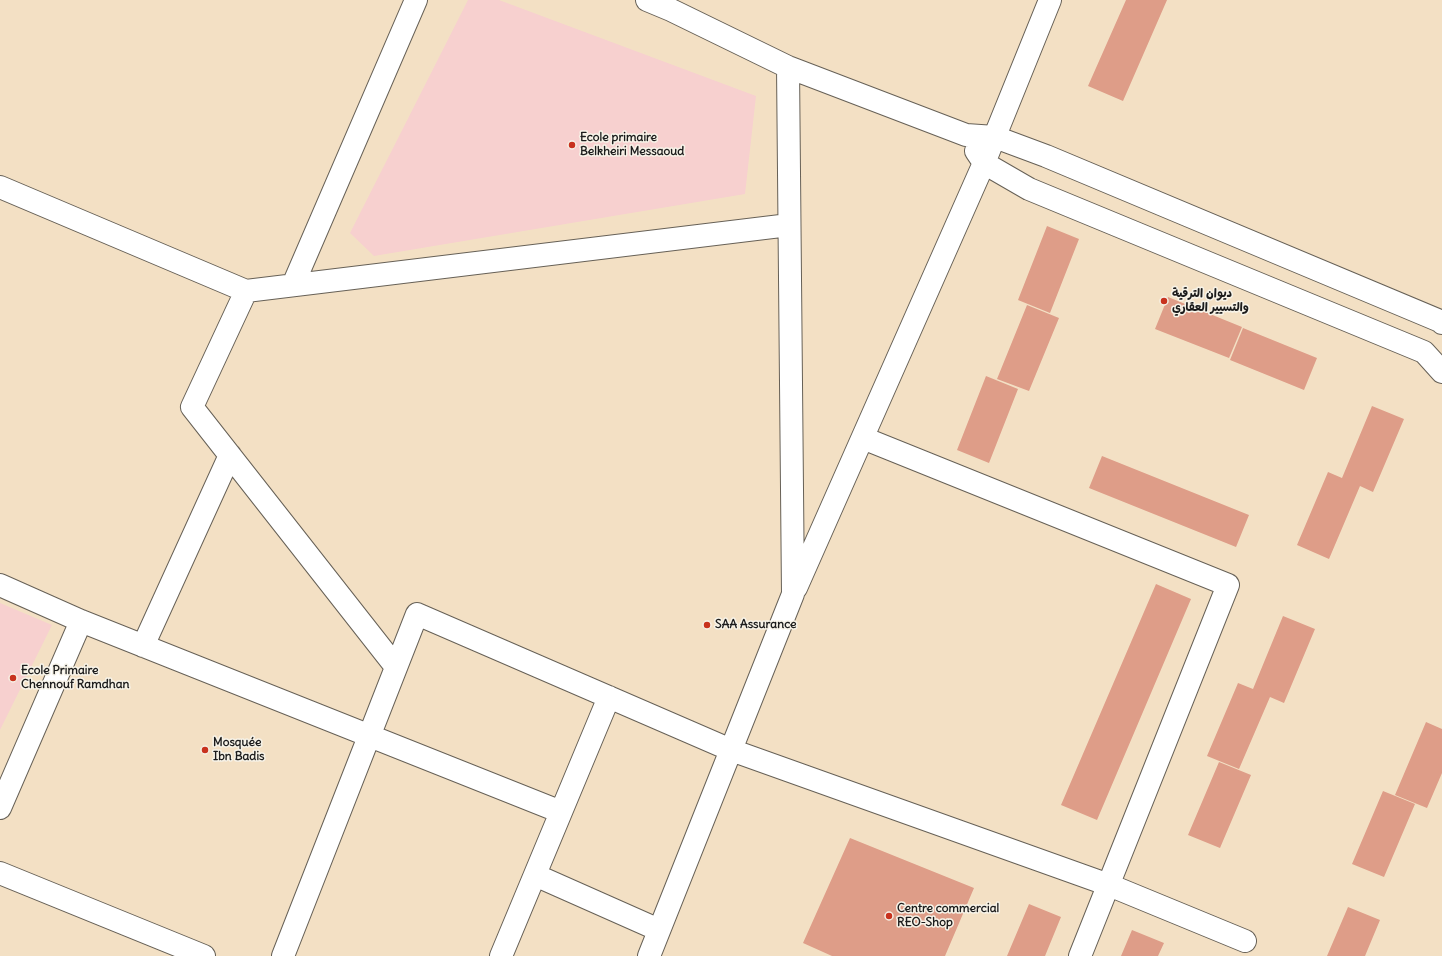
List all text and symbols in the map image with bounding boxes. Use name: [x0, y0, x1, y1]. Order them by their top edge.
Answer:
place label: Ecole primaire Belkheiri Messaoud: [580, 131, 684, 159]
marker: Ecole primaire Belkheiri Messaoud: [567, 140, 577, 150]
place label: ديوان الترقية والتسيير العقاري: [1172, 287, 1249, 315]
marker: ديوان الترقية والتسيير العقاري: [1159, 296, 1169, 306]
place label: SAA Assurance: [715, 618, 796, 632]
marker: SAA Assurance: [702, 620, 712, 630]
place label: Ecole Primaire Chennouf Ramdhan: [21, 664, 129, 692]
marker: Ecole Primaire Chennouf Ramdhan: [8, 673, 18, 683]
place label: Mosquée Ibn Badis: [213, 736, 265, 764]
marker: Mosquée Ibn Badis: [200, 745, 210, 755]
place label: Centre commercial REO-Shop: [897, 902, 999, 930]
marker: Centre commercial REO-Shop: [884, 911, 894, 921]

